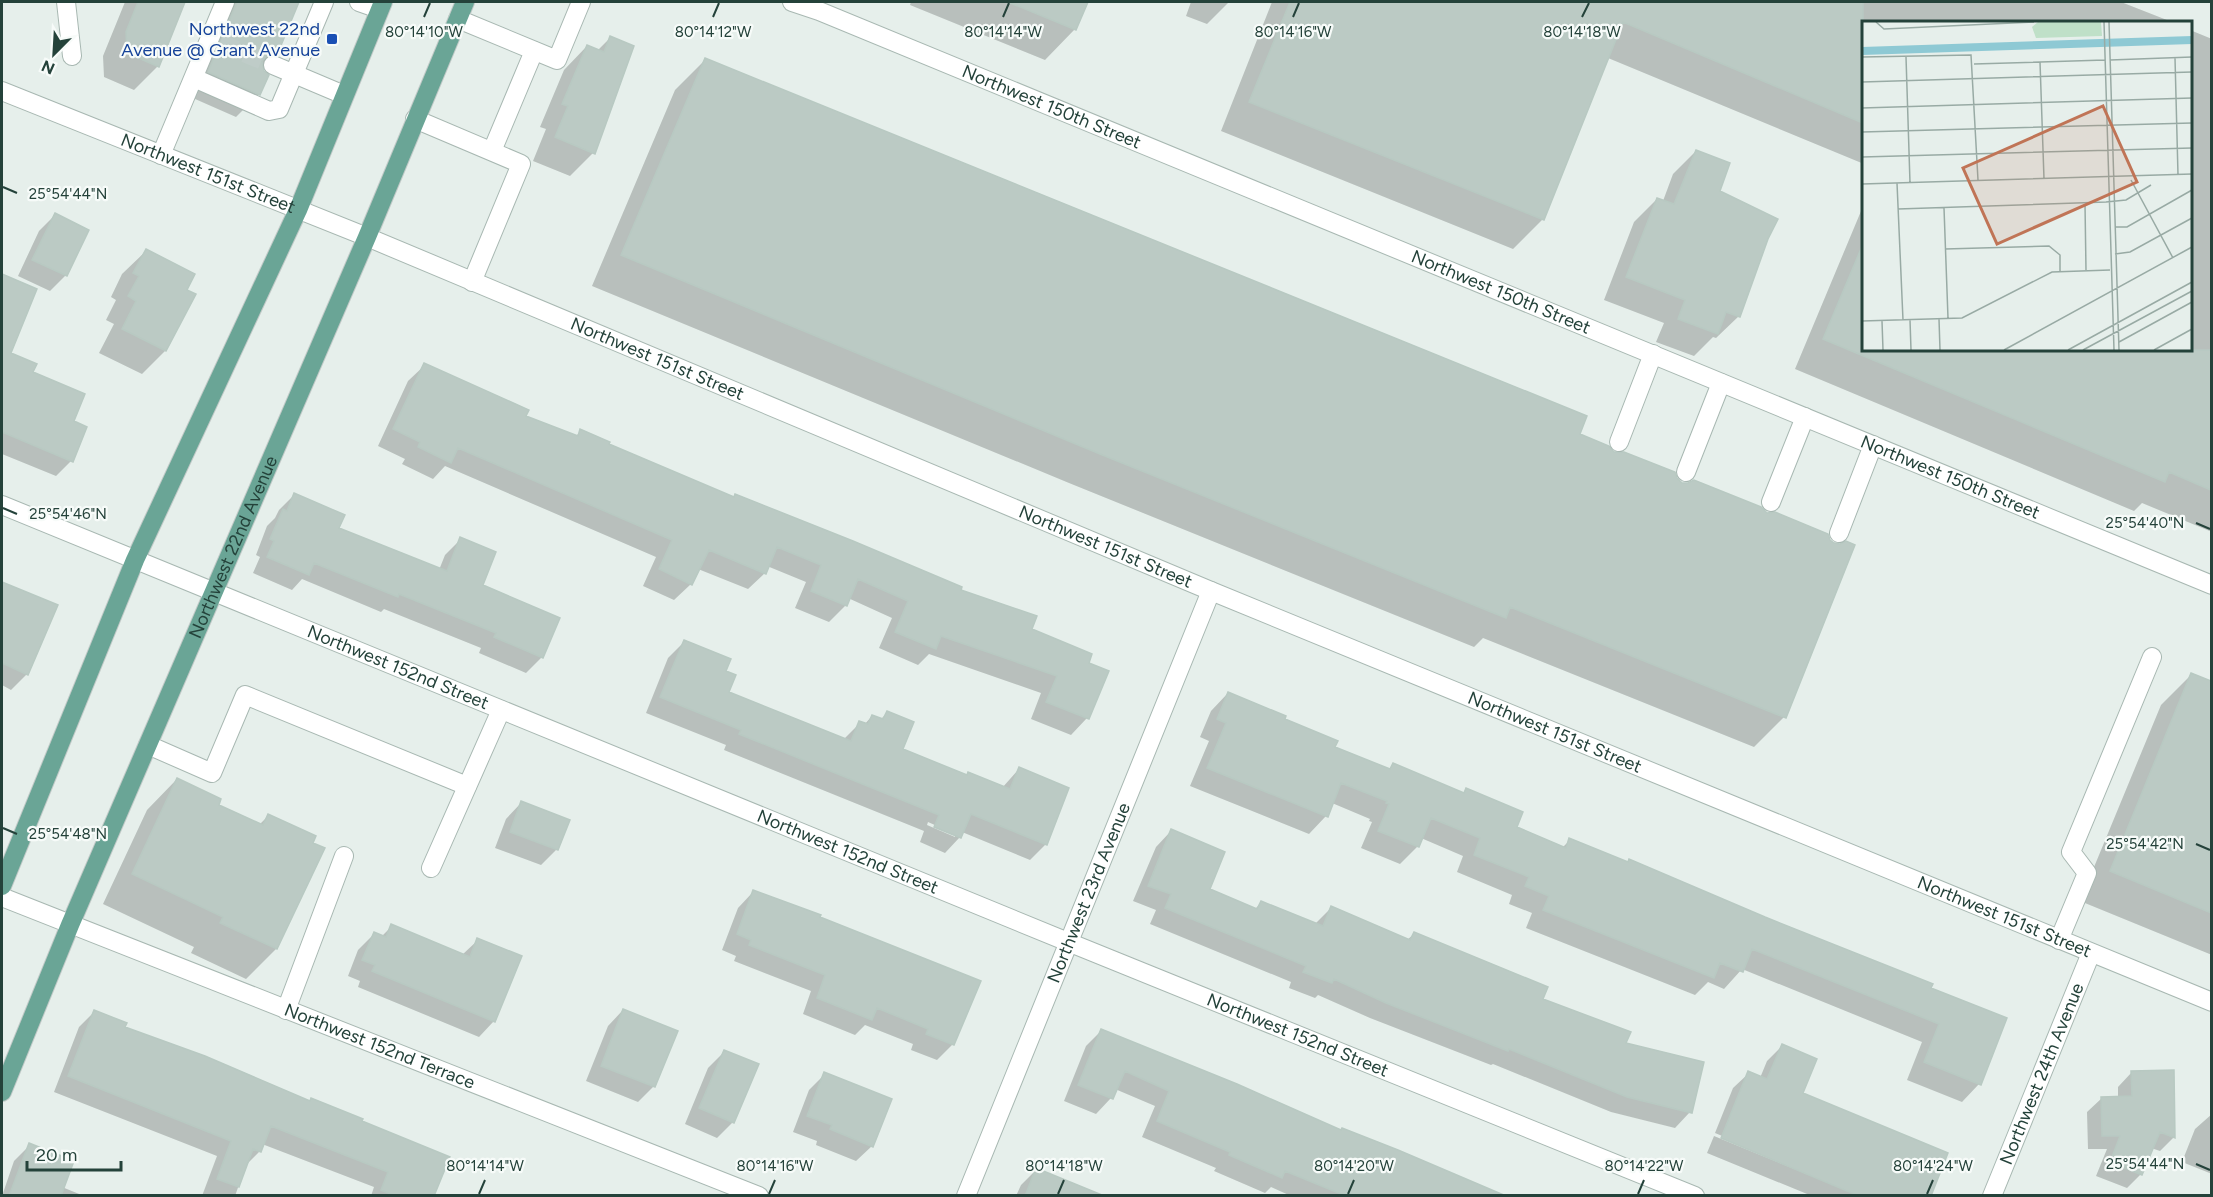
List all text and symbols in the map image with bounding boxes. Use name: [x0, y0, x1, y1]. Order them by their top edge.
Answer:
place label: Northwest 22nd Avenue @ Grant Avenue: [121, 18, 320, 61]
inset map: [1862, 21, 2192, 351]
text: 80°14'10"W: [385, 23, 464, 41]
text: 80°14'12"W: [675, 23, 752, 41]
text: 80°14'14"W: [964, 23, 1042, 41]
text: 80°14'16"W: [1255, 23, 1332, 41]
text: 80°14'18"W: [1543, 23, 1621, 41]
north arrow: [24, 24, 84, 84]
marker: Northwest 22nd Avenue @ Grant Avenue: [325, 32, 339, 46]
text: N: [39, 56, 58, 78]
street label: Northwest 150th Street: [959, 60, 1145, 154]
street label: Northwest 151st Street: [118, 129, 299, 218]
text: 25°54'44"N: [29, 185, 107, 203]
street label: Northwest 150th Street: [1408, 245, 1594, 339]
street label: Northwest 151st Street: [567, 313, 748, 405]
street label: Northwest 150th Street: [1857, 430, 2043, 524]
street label: Northwest 22nd Avenue: [184, 452, 282, 642]
street label: Northwest 151st Street: [1016, 501, 1196, 593]
text: 25°54'46"N: [29, 505, 107, 523]
text: 25°54'40"N: [2106, 514, 2184, 532]
street label: Northwest 152nd Street: [304, 620, 492, 714]
street label: Northwest 151st Street: [1465, 687, 1645, 778]
street label: Northwest 23rd Avenue: [1042, 799, 1135, 986]
street label: Northwest 152nd Street: [754, 805, 942, 899]
text: 25°54'48"N: [29, 825, 107, 843]
text: 25°54'42"N: [2106, 835, 2184, 853]
street label: Northwest 151st Street: [1914, 871, 2095, 962]
street label: Northwest 24th Avenue: [1995, 980, 2089, 1168]
street label: Northwest 152nd Street: [1204, 988, 1392, 1082]
street label: Northwest 152nd Terrace: [281, 999, 478, 1094]
scale bar: [27, 1134, 122, 1172]
text: 20 m: [36, 1144, 77, 1166]
text: 25°54'44"N: [2106, 1155, 2184, 1173]
text: 80°14'14"W: [446, 1157, 524, 1175]
text: 80°14'16"W: [737, 1157, 814, 1175]
text: 80°14'18"W: [1025, 1157, 1103, 1175]
text: 80°14'20"W: [1314, 1157, 1395, 1175]
text: 80°14'22"W: [1605, 1157, 1684, 1175]
text: 80°14'24"W: [1893, 1157, 1973, 1175]

